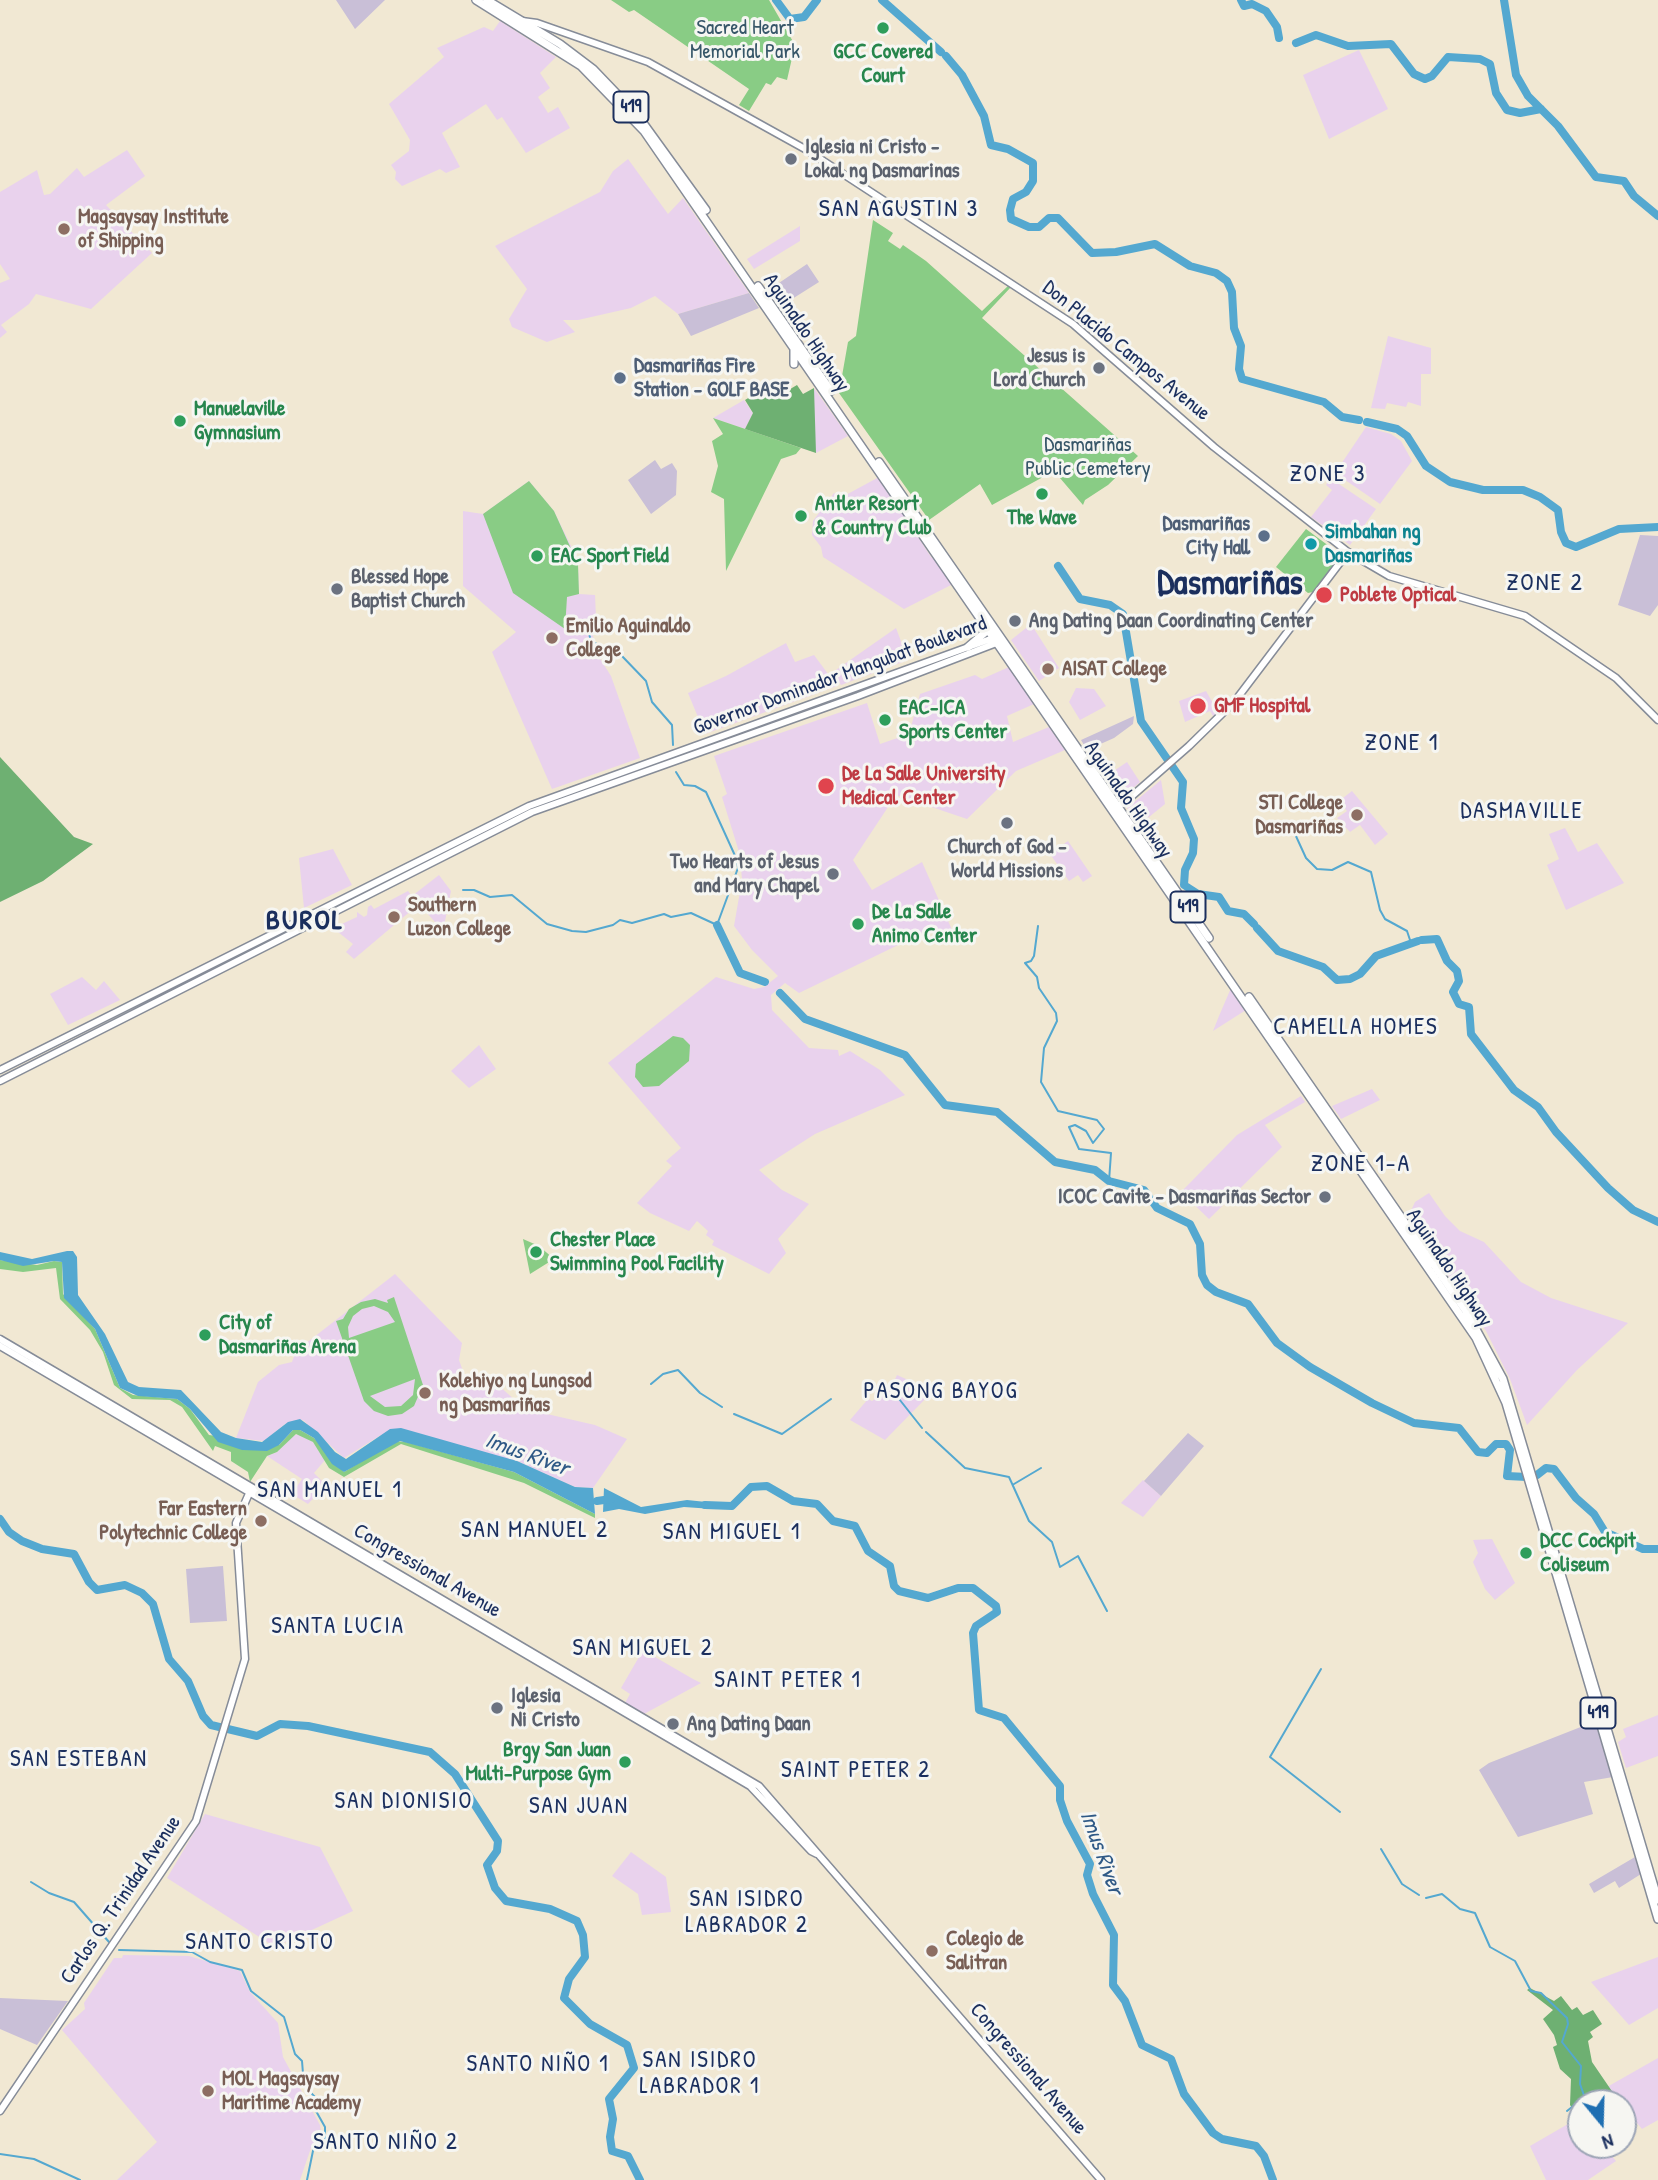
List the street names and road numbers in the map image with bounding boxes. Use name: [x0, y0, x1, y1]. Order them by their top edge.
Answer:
road number: 419: [614, 92, 648, 122]
street label: Aguinaldo Highway: [757, 269, 855, 397]
street label: Don Placido Campos Avenue: [1037, 276, 1215, 426]
street label: Governor Dominador Mangubat Boulevard: [690, 611, 990, 741]
street label: Aguinaldo Highway: [1078, 737, 1178, 863]
road number: 419: [1170, 892, 1206, 923]
street label: Aguinaldo Highway: [1400, 1204, 1498, 1332]
street label: Congressional Avenue: [349, 1519, 505, 1623]
road number: 419: [1580, 1698, 1616, 1728]
street label: Carlos Q. Trinidad Avenue: [55, 1811, 187, 1989]
street label: Congressional Avenue: [964, 1998, 1092, 2140]

